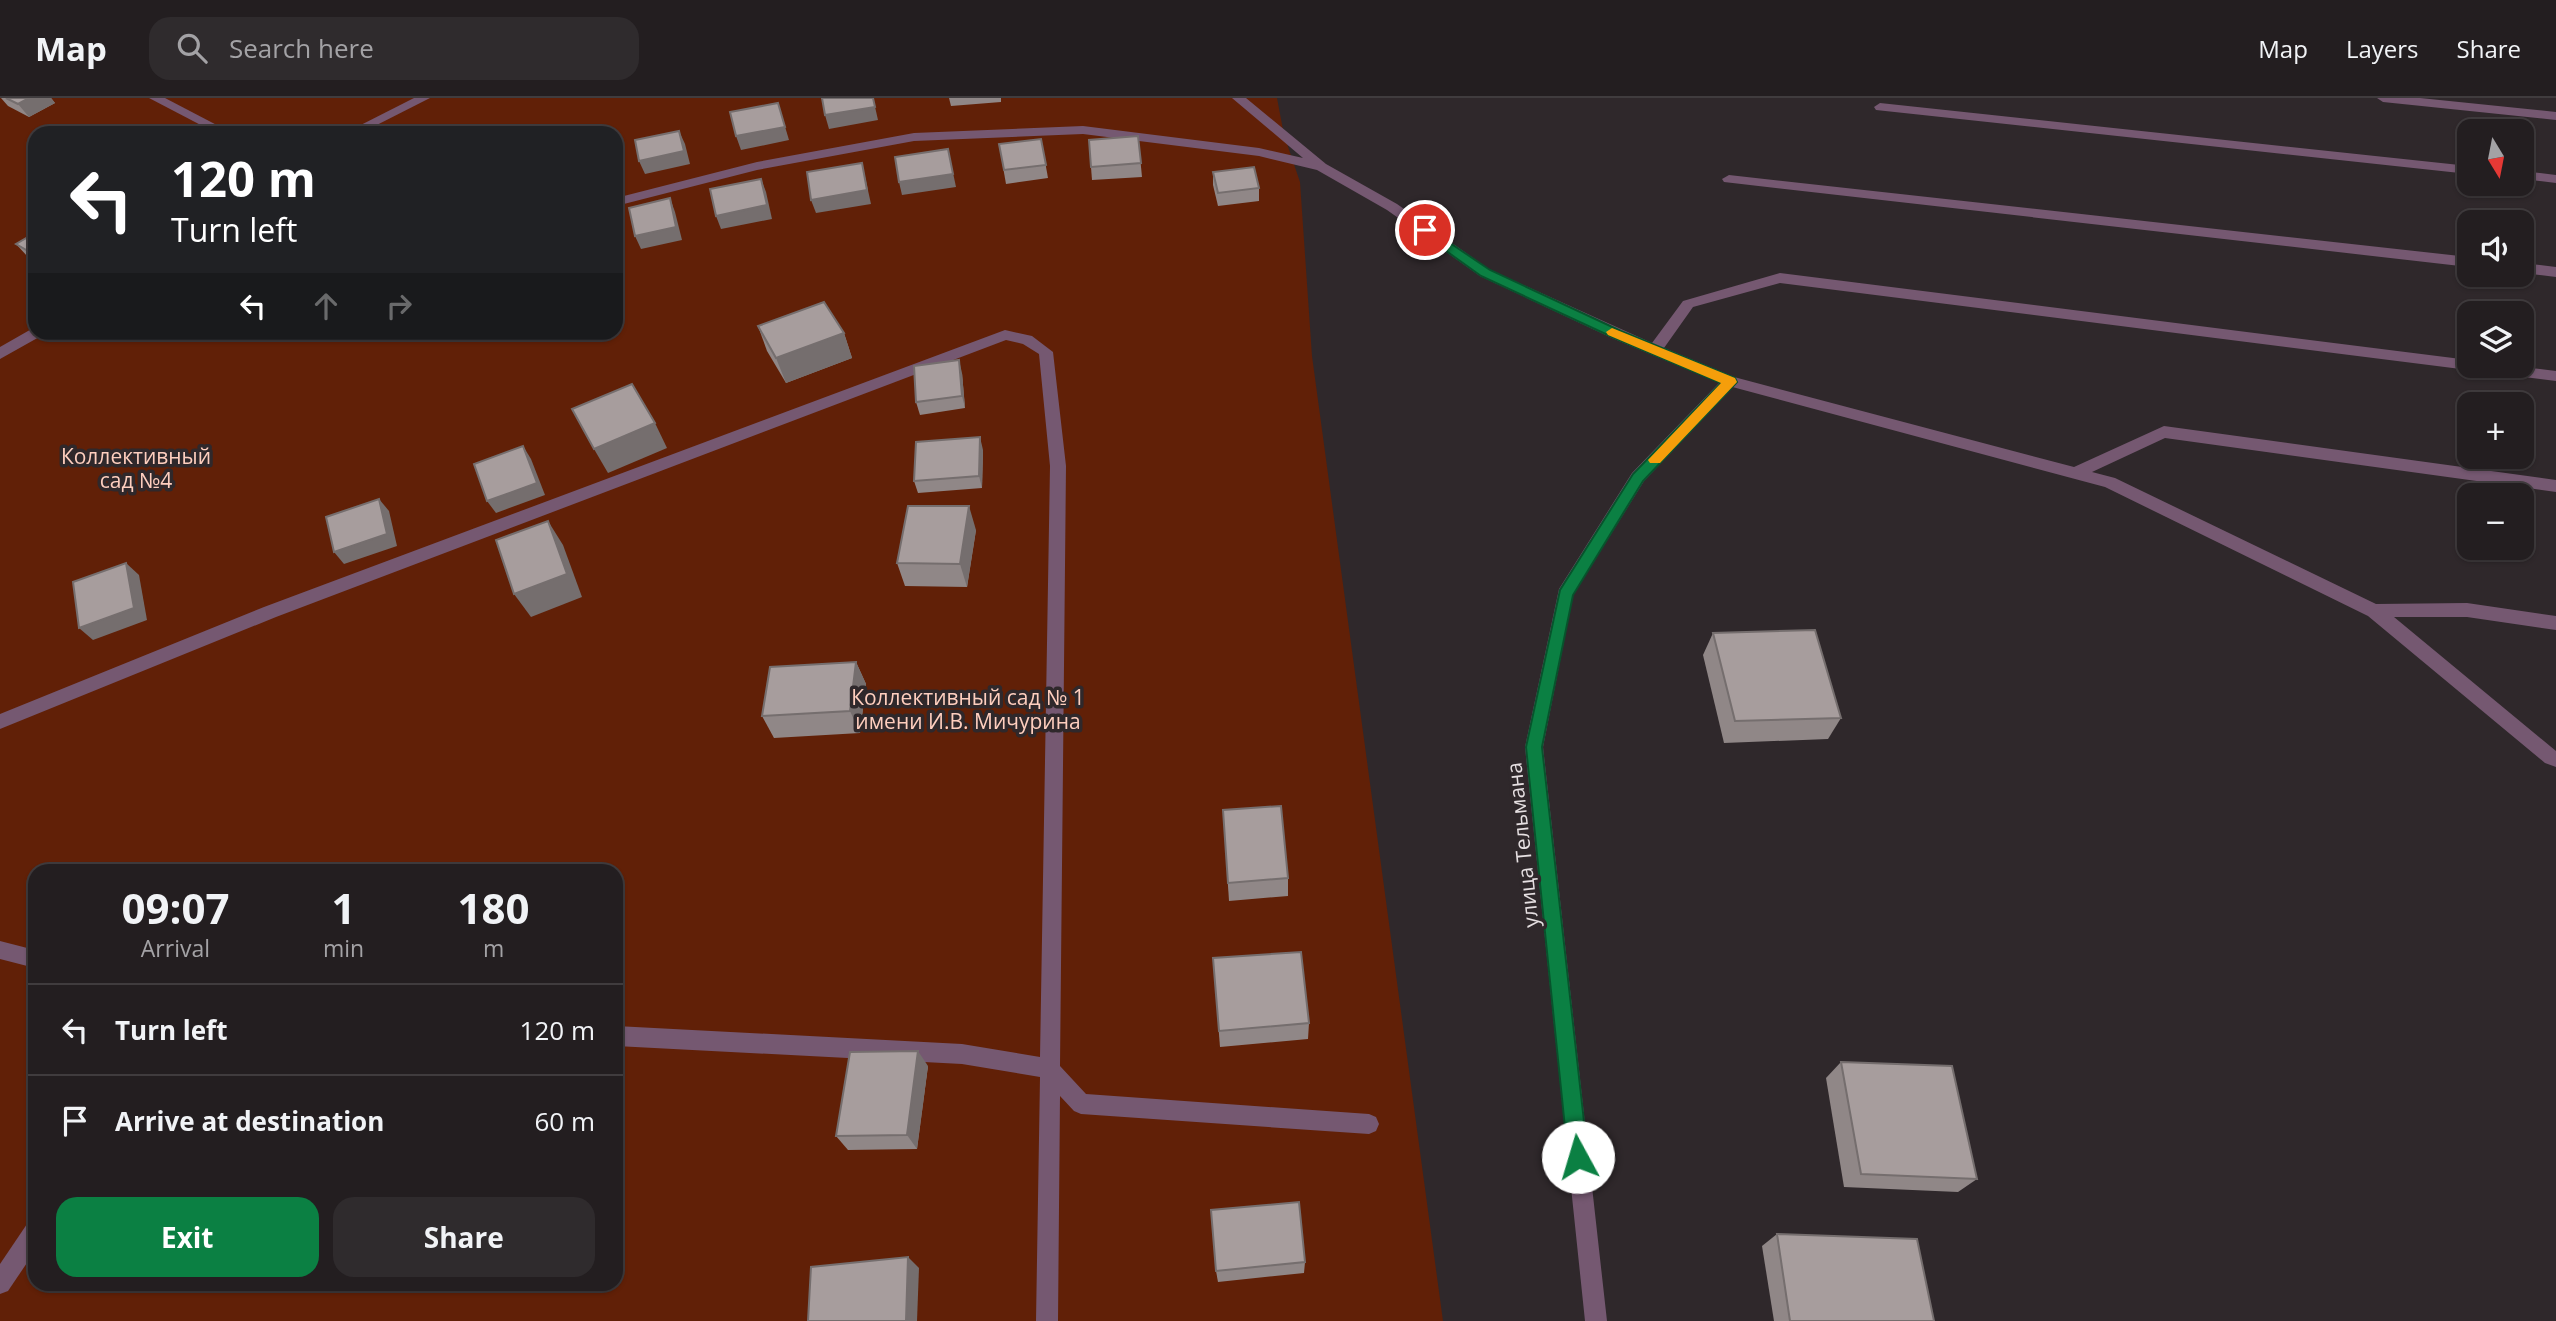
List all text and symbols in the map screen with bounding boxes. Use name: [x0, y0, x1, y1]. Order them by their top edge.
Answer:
search box: [149, 17, 639, 80]
text: Map: [35, 26, 107, 71]
icon: search: [173, 29, 211, 67]
text: Search here: [229, 30, 374, 66]
text: Map: [2258, 32, 2308, 65]
text: Layers: [2346, 32, 2419, 65]
text: Share: [2457, 32, 2521, 65]
north arrow: [2457, 119, 2534, 196]
map controls: [2457, 119, 2534, 560]
text: 120 m: [171, 145, 316, 211]
icon: left: [56, 154, 147, 245]
pin: [1395, 200, 1455, 260]
text: Turn left: [171, 208, 297, 251]
button: sound: [2457, 210, 2534, 287]
icon: arrive: [1406, 211, 1444, 249]
icon: left: [234, 287, 272, 325]
icon: ahead: [307, 287, 345, 325]
icon: right: [380, 287, 418, 325]
button: layers: [2457, 301, 2534, 378]
button: +: [2457, 392, 2534, 469]
park label: Коллективный сад №4: [61, 442, 211, 494]
button: −: [2457, 483, 2534, 560]
park label: Коллективный сад № 1 имени И.В. Мичурина: [851, 683, 1085, 735]
street label: улица Тельмана: [1499, 761, 1545, 929]
text: 09:07: [121, 879, 229, 936]
text: 1: [331, 879, 356, 936]
text: 180: [458, 879, 530, 936]
text: Arrival: [141, 932, 210, 964]
text: min: [323, 932, 364, 964]
text: m: [483, 932, 504, 964]
icon: left: [56, 1011, 94, 1049]
text: Turn left: [115, 1012, 227, 1048]
text: 120 m: [520, 1012, 595, 1048]
icon: arrive: [56, 1102, 94, 1140]
text: Arrive at destination: [115, 1103, 384, 1139]
text: 60 m: [534, 1103, 595, 1139]
position arrow: [1541, 1120, 1615, 1194]
button: Exit: [56, 1197, 319, 1277]
button: Share: [333, 1197, 595, 1277]

